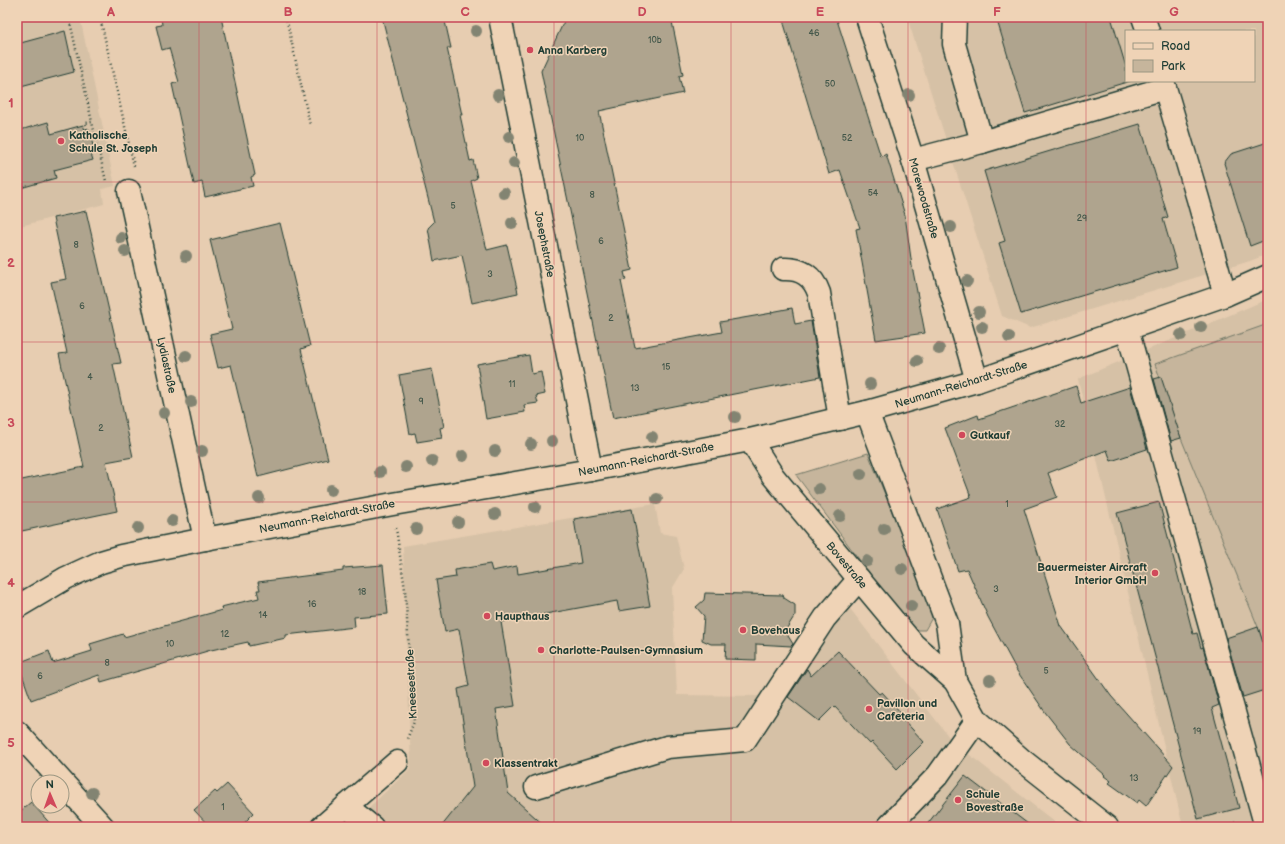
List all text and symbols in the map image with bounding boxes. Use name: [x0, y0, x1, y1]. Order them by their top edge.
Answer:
text: A: [106, 4, 115, 20]
text: B: [283, 4, 293, 20]
text: C: [460, 4, 470, 20]
text: D: [637, 4, 647, 20]
text: E: [816, 4, 825, 20]
text: F: [993, 4, 1001, 20]
text: G: [1169, 4, 1179, 20]
house number: 46: [809, 28, 820, 39]
legend: [1125, 30, 1255, 82]
house number: 10b: [648, 35, 662, 46]
text: Road: [1161, 39, 1190, 54]
place label: Anna Karberg: [537, 44, 607, 57]
marker: Anna Karberg: [525, 45, 535, 55]
text: Park: [1161, 59, 1185, 74]
house number: 50: [825, 79, 835, 90]
text: 1: [8, 95, 14, 111]
place label: Katholische Schule St. Joseph: [69, 129, 157, 155]
house number: 10: [576, 133, 584, 144]
house number: 52: [842, 133, 853, 144]
marker: Katholische Schule St. Joseph: [56, 136, 66, 146]
street label: Morewoodstraße: [906, 156, 941, 241]
house number: 54: [868, 188, 879, 199]
house number: 8: [589, 190, 595, 201]
house number: 5: [450, 201, 456, 212]
street label: Josephstraße: [532, 210, 557, 279]
house number: 29: [1077, 213, 1087, 224]
house number: 6: [598, 236, 604, 247]
house number: 8: [73, 240, 79, 251]
text: 2: [7, 255, 15, 271]
house number: 3: [487, 269, 493, 280]
house number: 6: [79, 301, 85, 312]
house number: 2: [608, 313, 614, 324]
street label: Lydiastraße: [154, 336, 179, 395]
street label: Neumann-Reichardt-Straße: [893, 358, 1029, 411]
house number: 15: [662, 362, 670, 373]
house number: 4: [87, 372, 93, 383]
house number: 11: [509, 379, 515, 390]
house number: 13: [630, 383, 640, 394]
house number: 9: [418, 396, 424, 407]
text: 3: [7, 415, 15, 431]
house number: 32: [1055, 419, 1066, 430]
house number: 2: [98, 423, 104, 434]
place label: Gutkauf: [970, 429, 1011, 442]
marker: Gutkauf: [957, 430, 967, 440]
street label: Neumann-Reichardt-Straße: [577, 440, 715, 479]
street label: Neumann-Reichardt-Straße: [258, 497, 396, 536]
house number: 1: [1005, 499, 1009, 510]
street label: Bovestraße: [823, 539, 870, 592]
place label: Bauermeister Aircraft Interior GmbH: [1037, 561, 1147, 587]
marker: Bauermeister Aircraft Interior GmbH: [1150, 568, 1160, 578]
text: 4: [7, 575, 15, 591]
house number: 3: [993, 584, 999, 595]
house number: 18: [358, 587, 366, 598]
house number: 16: [308, 599, 317, 610]
house number: 14: [259, 610, 268, 621]
place label: Haupthaus: [495, 610, 550, 623]
marker: Haupthaus: [482, 611, 492, 621]
place label: Bovehaus: [751, 624, 801, 637]
marker: Bovehaus: [738, 625, 748, 635]
house number: 12: [221, 629, 230, 640]
house number: 10: [166, 639, 174, 650]
place label: Charlotte-Paulsen-Gymnasium: [549, 644, 703, 657]
marker: Charlotte-Paulsen-Gymnasium: [536, 645, 546, 655]
street label: Kneesestraße: [403, 648, 420, 719]
house number: 8: [104, 658, 110, 669]
house number: 5: [1043, 666, 1049, 677]
house number: 6: [37, 671, 43, 682]
place label: Pavillon und Cafeteria: [877, 697, 937, 723]
marker: Pavillon und Cafeteria: [864, 704, 874, 714]
house number: 19: [1193, 726, 1201, 737]
text: 5: [7, 735, 15, 751]
place label: Klassentrakt: [494, 757, 558, 770]
marker: Klassentrakt: [481, 758, 491, 768]
house number: 13: [1129, 773, 1139, 784]
north arrow: [30, 774, 70, 814]
text: N: [45, 778, 54, 791]
place label: Schule Bovestraße: [966, 788, 1024, 814]
marker: Schule Bovestraße: [953, 795, 963, 805]
house number: 1: [221, 802, 225, 813]

